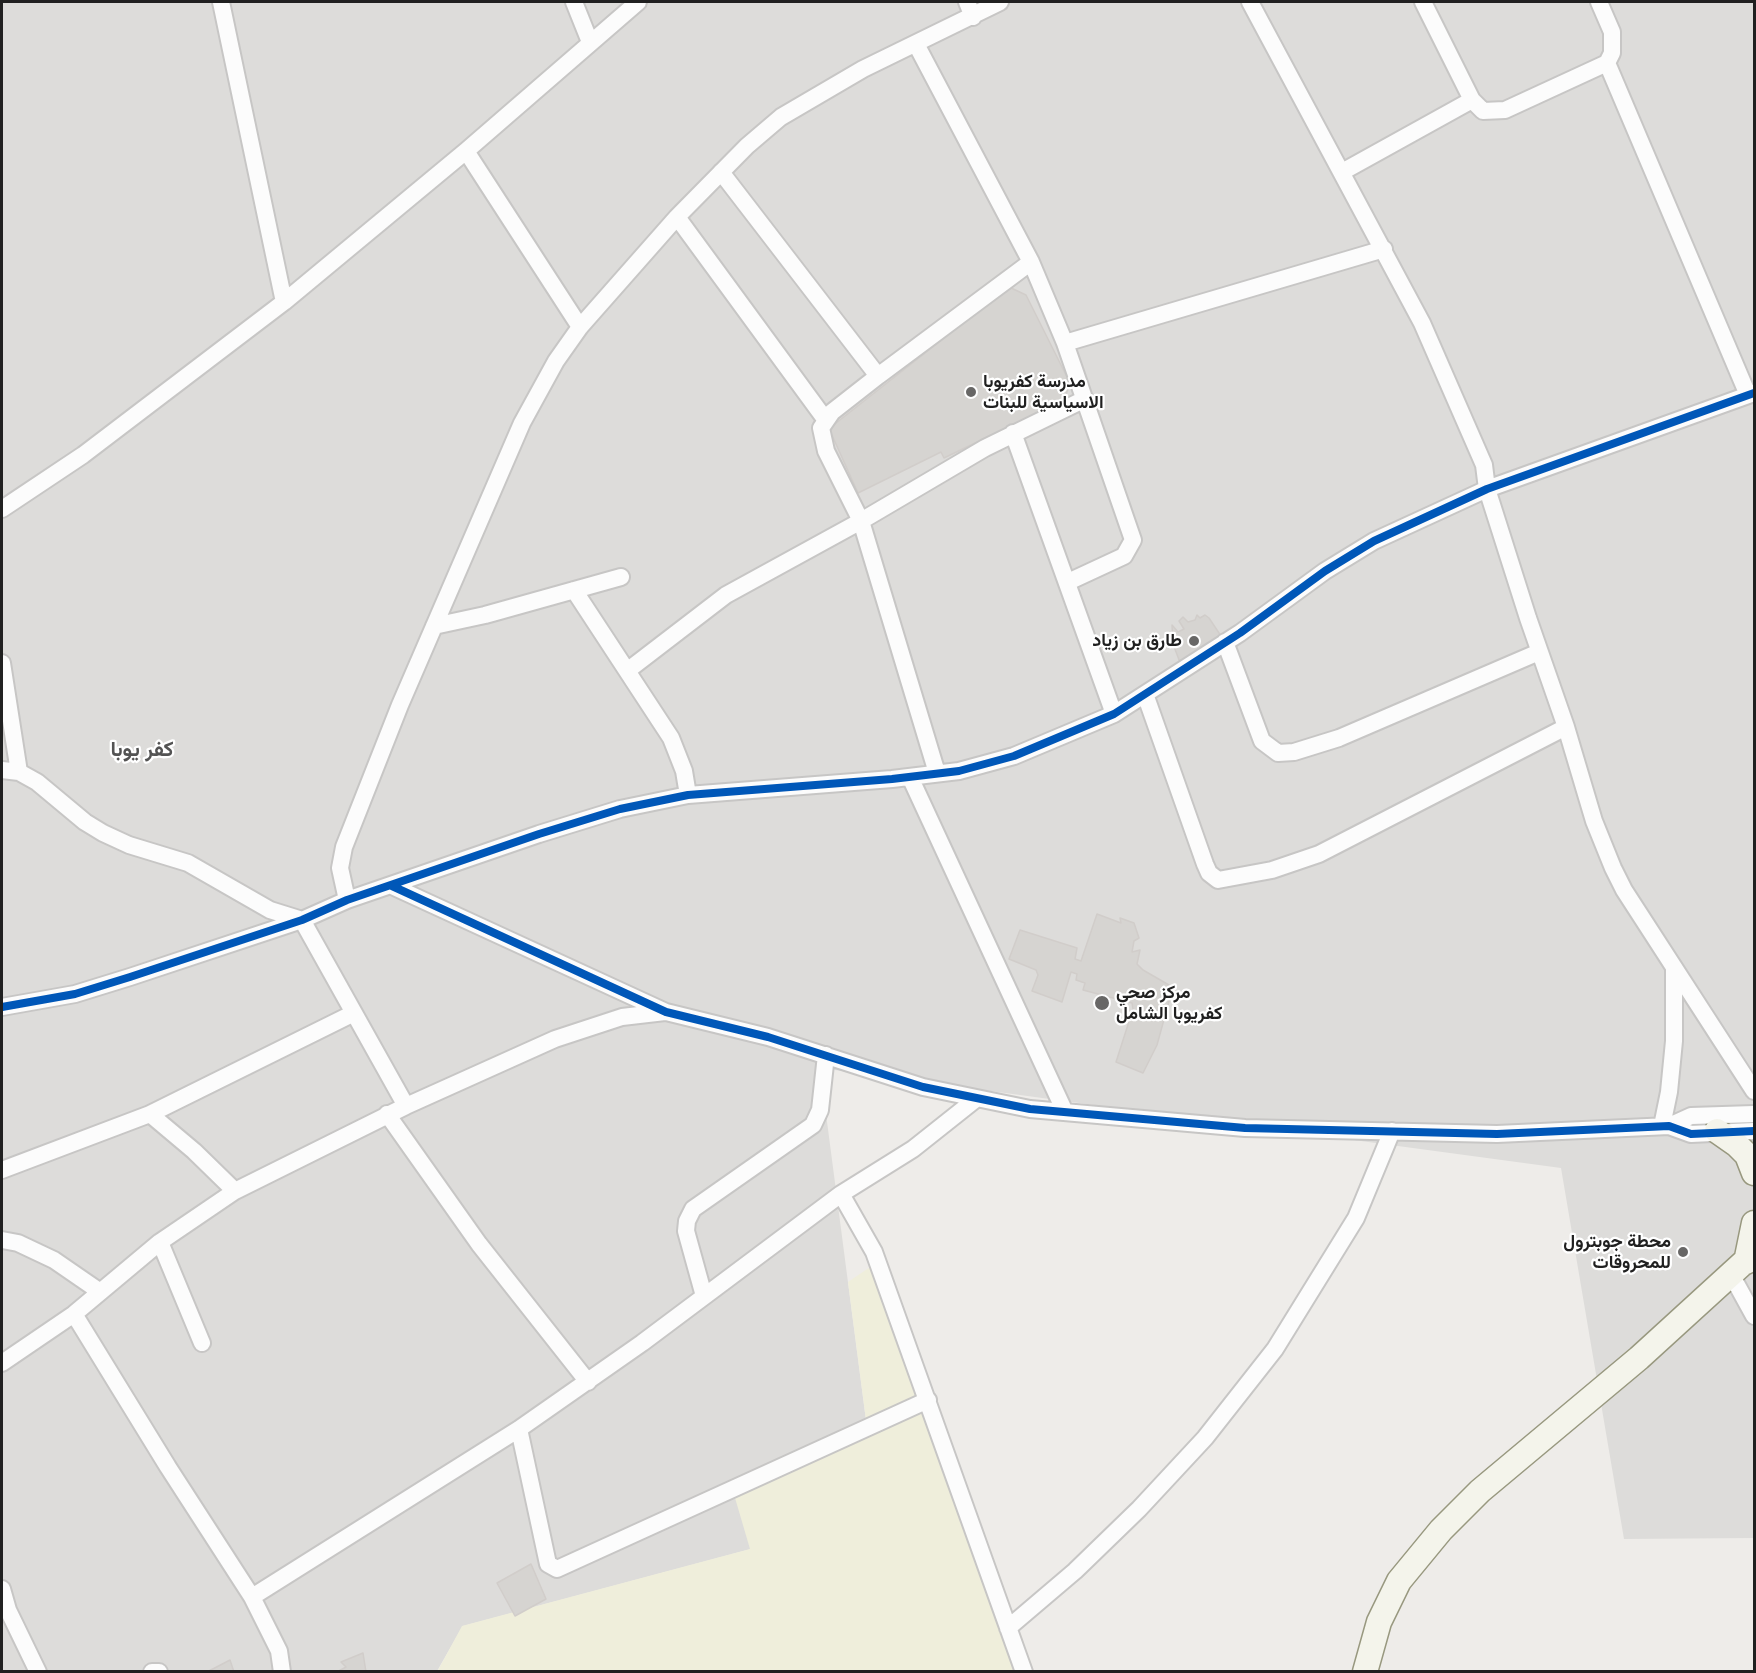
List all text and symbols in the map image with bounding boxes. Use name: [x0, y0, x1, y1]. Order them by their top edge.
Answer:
place label: مدرسة كفريوبا الاسياسية للبنات: [983, 371, 1104, 413]
marker: مدرسة كفريوبا الاسياسية للبنات: [964, 385, 978, 399]
place label: طارق بن زياد: [1092, 630, 1182, 652]
marker: طارق بن زياد: [1187, 634, 1201, 648]
district label: كفر يوبا: [110, 737, 174, 763]
place label: مركز صحي كفريوبا الشامل: [1116, 982, 1222, 1024]
marker: مركز صحي كفريوبا الشامل: [1093, 994, 1111, 1012]
place label: محطة جوبترول للمحروقات: [1563, 1231, 1671, 1274]
marker: محطة جوبترول للمحروقات: [1676, 1245, 1690, 1259]

